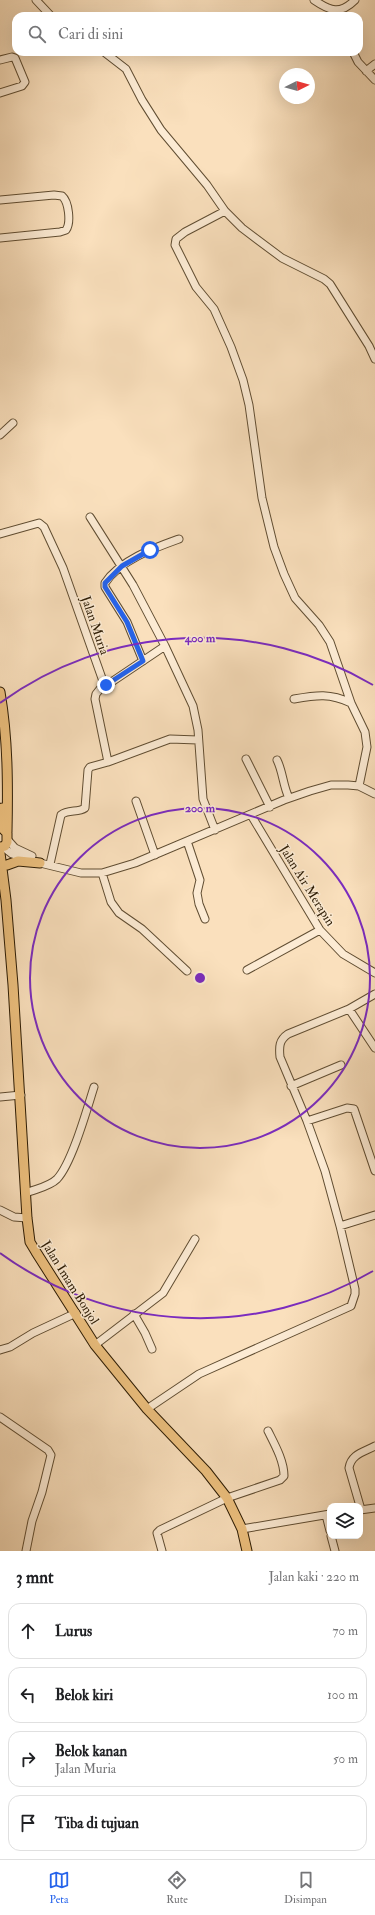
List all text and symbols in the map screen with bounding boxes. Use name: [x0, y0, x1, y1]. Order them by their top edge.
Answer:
search box: [12, 12, 363, 56]
icon: search: [26, 23, 48, 45]
text: Cari di sini: [58, 25, 123, 44]
north arrow: [279, 68, 315, 104]
route start: [141, 541, 159, 559]
street label: Jalan Muria: [77, 593, 113, 657]
text: 400 m: [184, 631, 216, 646]
route end: [97, 676, 115, 694]
text: 200 m: [185, 801, 216, 816]
street label: Jalan Air Merapin: [275, 841, 339, 930]
centre of rings: [193, 971, 207, 985]
street label: Jalan Imam Bonjol: [37, 1237, 103, 1328]
map controls: [327, 1503, 363, 1539]
button: layers: [327, 1503, 363, 1539]
text: 3 mnt: [16, 1567, 53, 1588]
text: Jalan kaki · 220 m: [269, 1569, 359, 1585]
icon: ahead: [17, 1620, 39, 1642]
text: Lurus: [55, 1622, 92, 1641]
text: 70 m: [333, 1623, 358, 1639]
icon: left: [17, 1684, 39, 1706]
text: Belok kiri: [55, 1686, 113, 1705]
text: 100 m: [327, 1687, 358, 1703]
text: Belok kanan: [55, 1742, 127, 1761]
icon: right: [17, 1748, 39, 1770]
text: 50 m: [333, 1751, 358, 1767]
text: Jalan Muria: [55, 1761, 116, 1777]
icon: arrive: [17, 1812, 39, 1834]
text: Tiba di tujuan: [55, 1814, 139, 1833]
tab: Peta: [48, 1869, 70, 1906]
tab: Rute: [166, 1869, 188, 1906]
tab: Disimpan: [284, 1869, 327, 1906]

